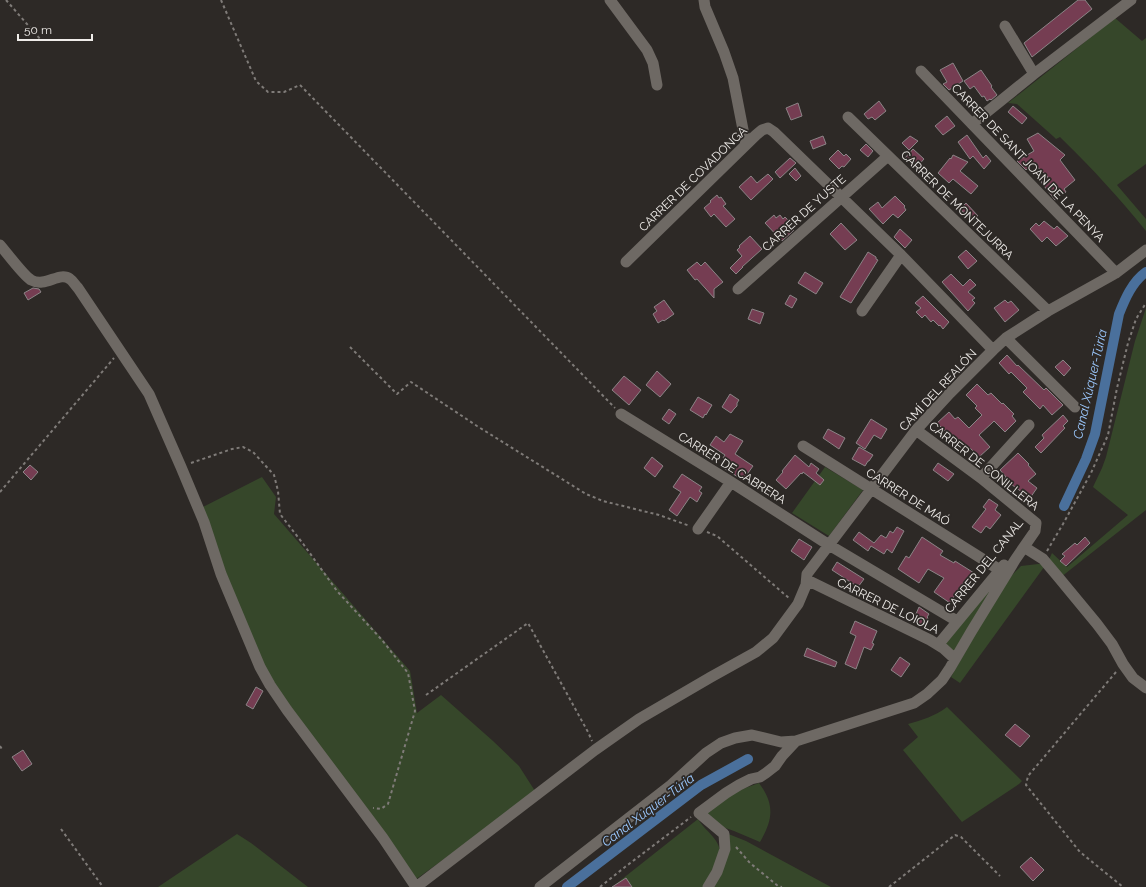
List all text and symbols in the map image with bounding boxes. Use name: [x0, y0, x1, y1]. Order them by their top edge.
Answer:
scale bar: [18, 16, 92, 42]
text: 50 m: [24, 23, 52, 37]
street label: CARRER DE SANT JOAN DE LA PENYA: [949, 81, 1107, 245]
street label: CARRER DE COVADONGA: [636, 124, 750, 234]
street label: CARRER DE MONTEJURRA: [898, 147, 1016, 263]
street label: CARRER DE YUSTE: [759, 172, 849, 254]
water label: Canal Xúquer-Túria: [1070, 327, 1110, 440]
street label: CAMÍ DEL REALÓN: [897, 346, 979, 434]
street label: CARRER DE CONILLERA: [926, 419, 1042, 513]
street label: CARRER DE CABRERA: [676, 429, 788, 507]
street label: CARRER DE MAÓ: [863, 466, 953, 528]
street label: CARRER DEL CANAL: [942, 516, 1026, 616]
street label: CARRER DE LOIOLA: [835, 575, 941, 637]
water label: Canal Xúquer-Túria: [599, 770, 697, 850]

